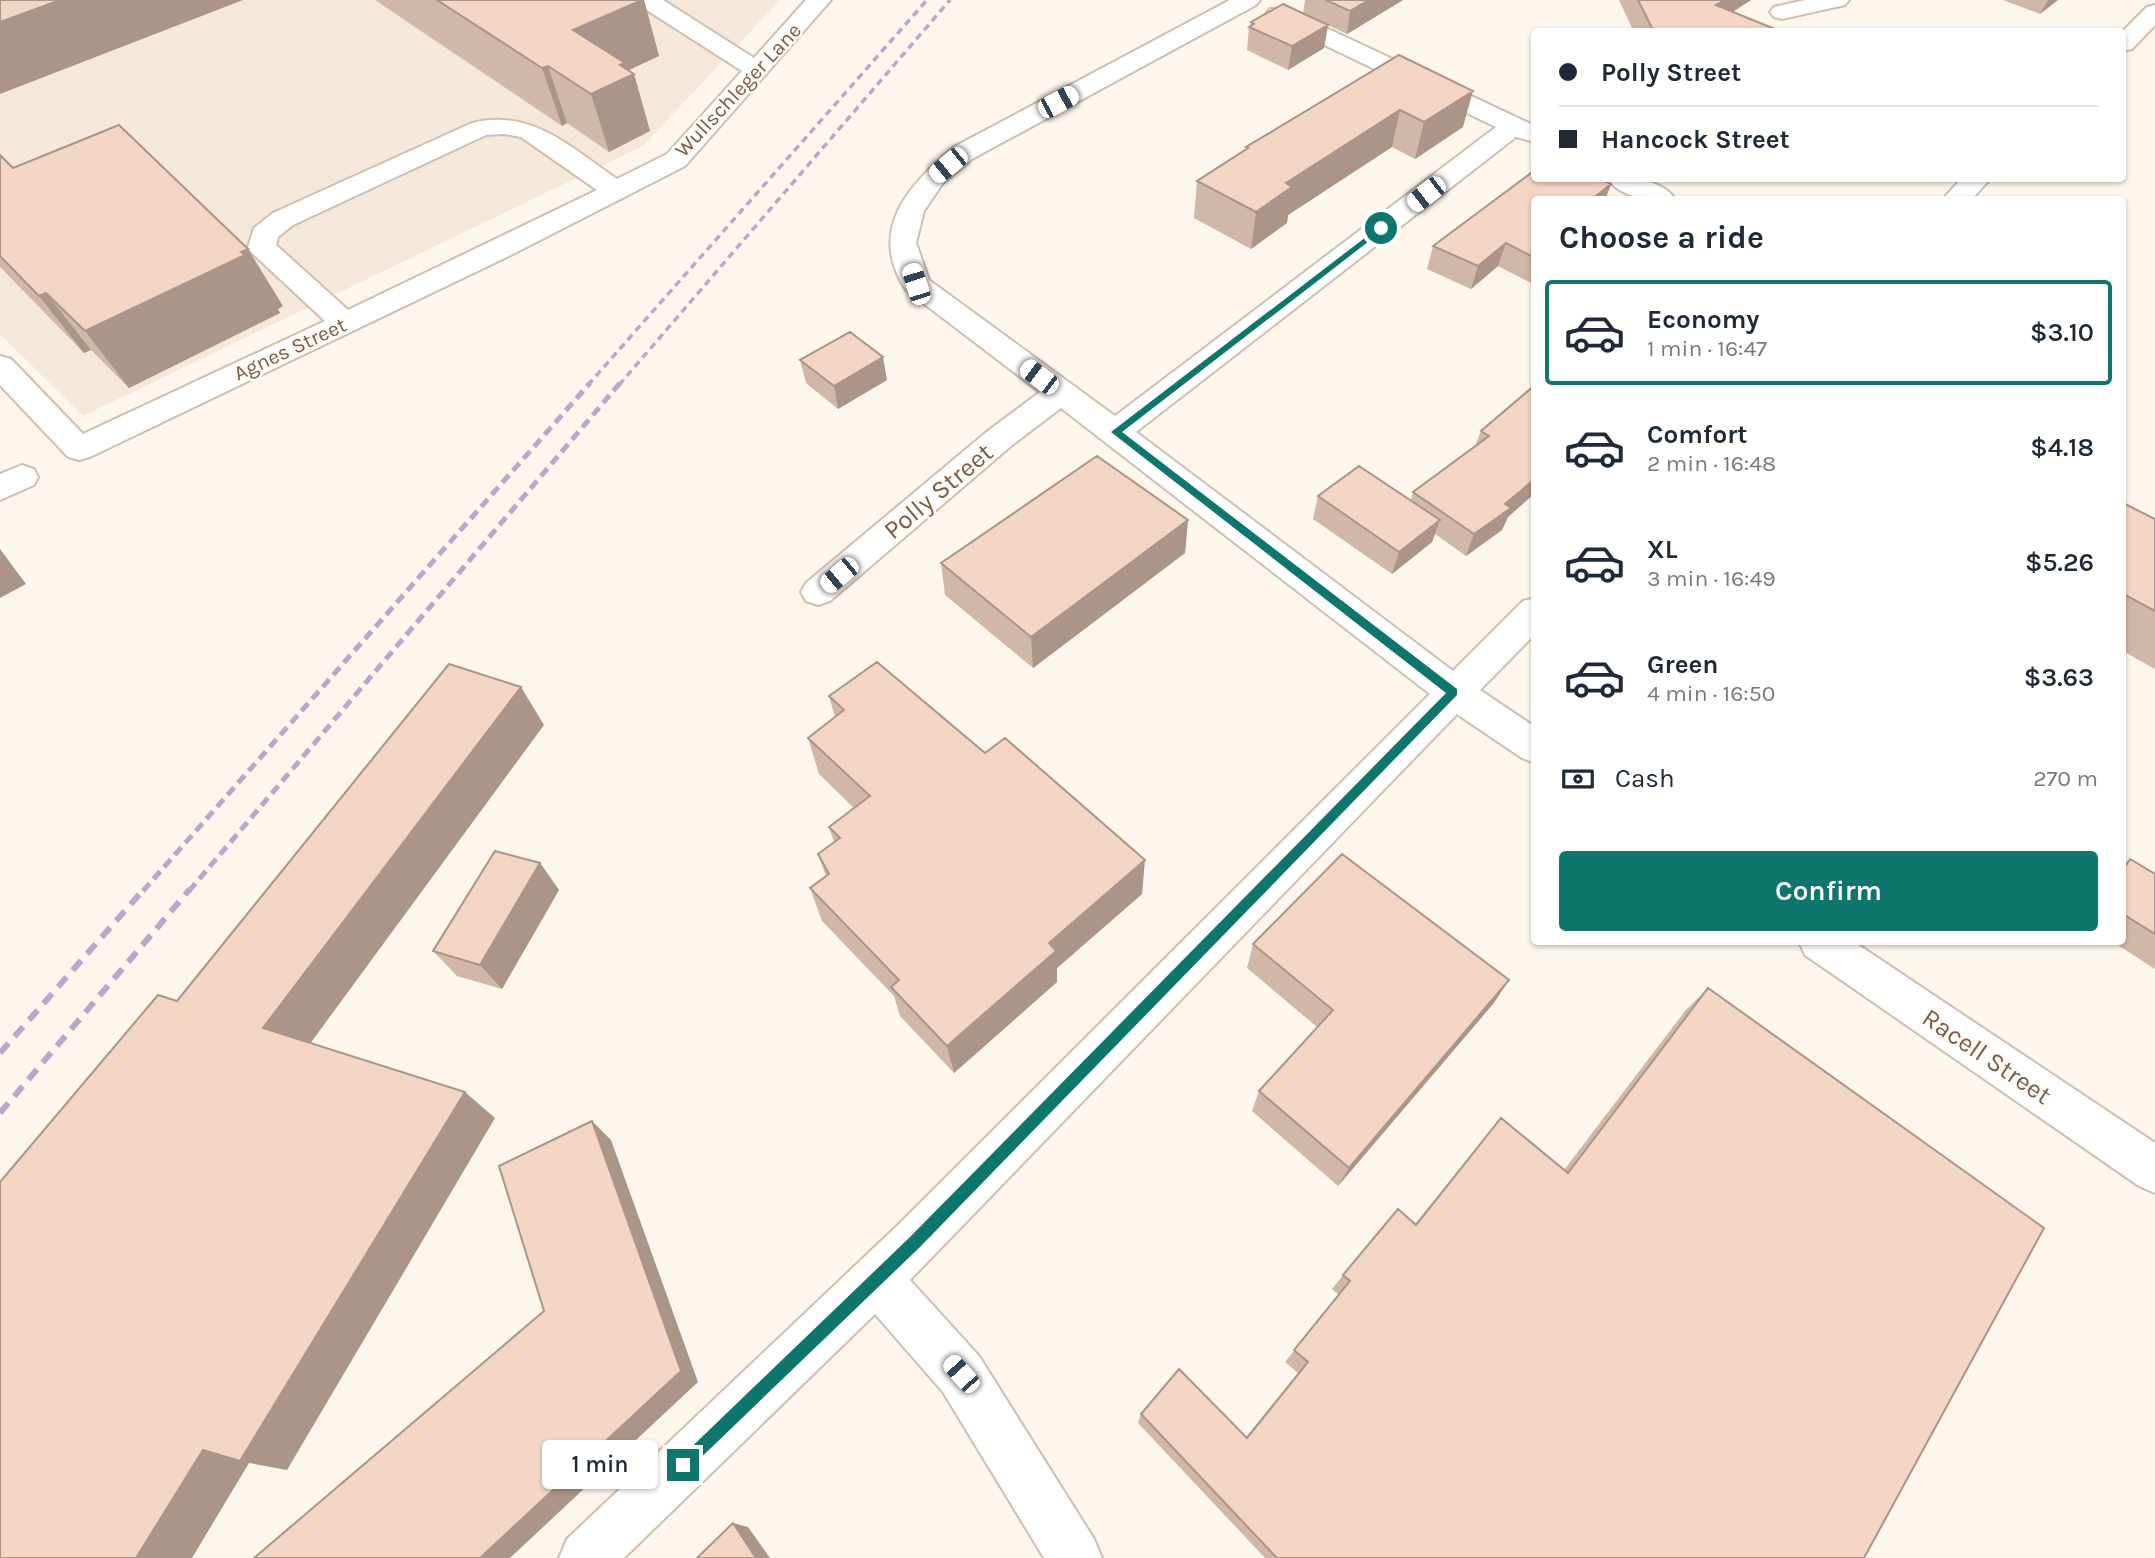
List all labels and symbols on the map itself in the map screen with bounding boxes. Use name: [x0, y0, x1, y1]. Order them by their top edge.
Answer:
street label: Wullschleger Lane: [670, 18, 806, 162]
car: [1035, 83, 1082, 121]
car: [926, 144, 971, 186]
car: [1403, 173, 1450, 215]
route start: [1365, 212, 1397, 244]
car: [900, 261, 933, 307]
street label: Agnes Street: [230, 313, 350, 385]
car: [1016, 356, 1063, 398]
street label: Polly Street: [877, 437, 999, 546]
car: [817, 553, 862, 597]
street label: Racell Street: [1916, 1002, 2057, 1111]
car: [940, 1351, 983, 1397]
callout: 1 min: [543, 1440, 658, 1490]
route end: [667, 1449, 699, 1481]

